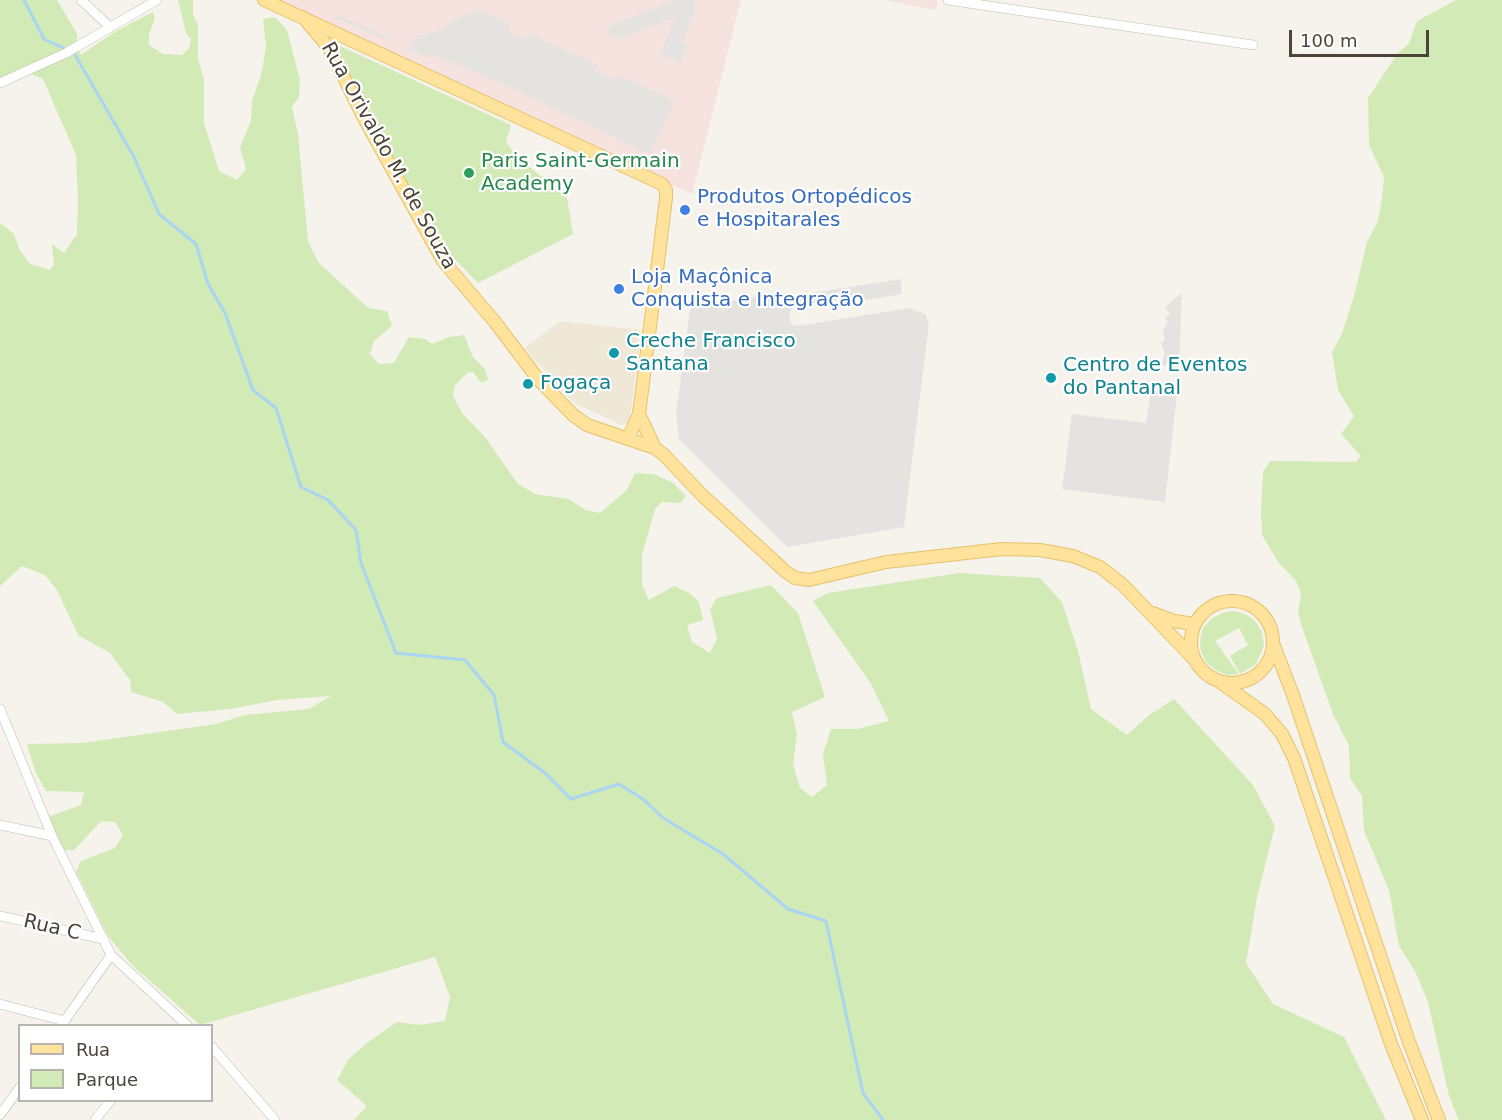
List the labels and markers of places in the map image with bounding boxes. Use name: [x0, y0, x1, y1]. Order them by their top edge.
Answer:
place label: Paris Saint-Germain Academy: [481, 150, 680, 197]
marker: Paris Saint-Germain Academy: [462, 166, 476, 180]
place label: Produtos Ortopédicos e Hospitarales: [697, 186, 912, 233]
marker: Produtos Ortopédicos e Hospitarales: [678, 203, 692, 217]
place label: Loja Maçônica Conquista e Integração: [631, 266, 864, 313]
marker: Loja Maçônica Conquista e Integração: [612, 282, 626, 296]
place label: Creche Francisco Santana: [626, 330, 796, 377]
marker: Creche Francisco Santana: [607, 346, 621, 360]
place label: Centro de Eventos do Pantanal: [1063, 354, 1247, 401]
marker: Centro de Eventos do Pantanal: [1044, 371, 1058, 385]
place label: Fogaça: [540, 372, 611, 396]
marker: Fogaça: [521, 377, 535, 391]

